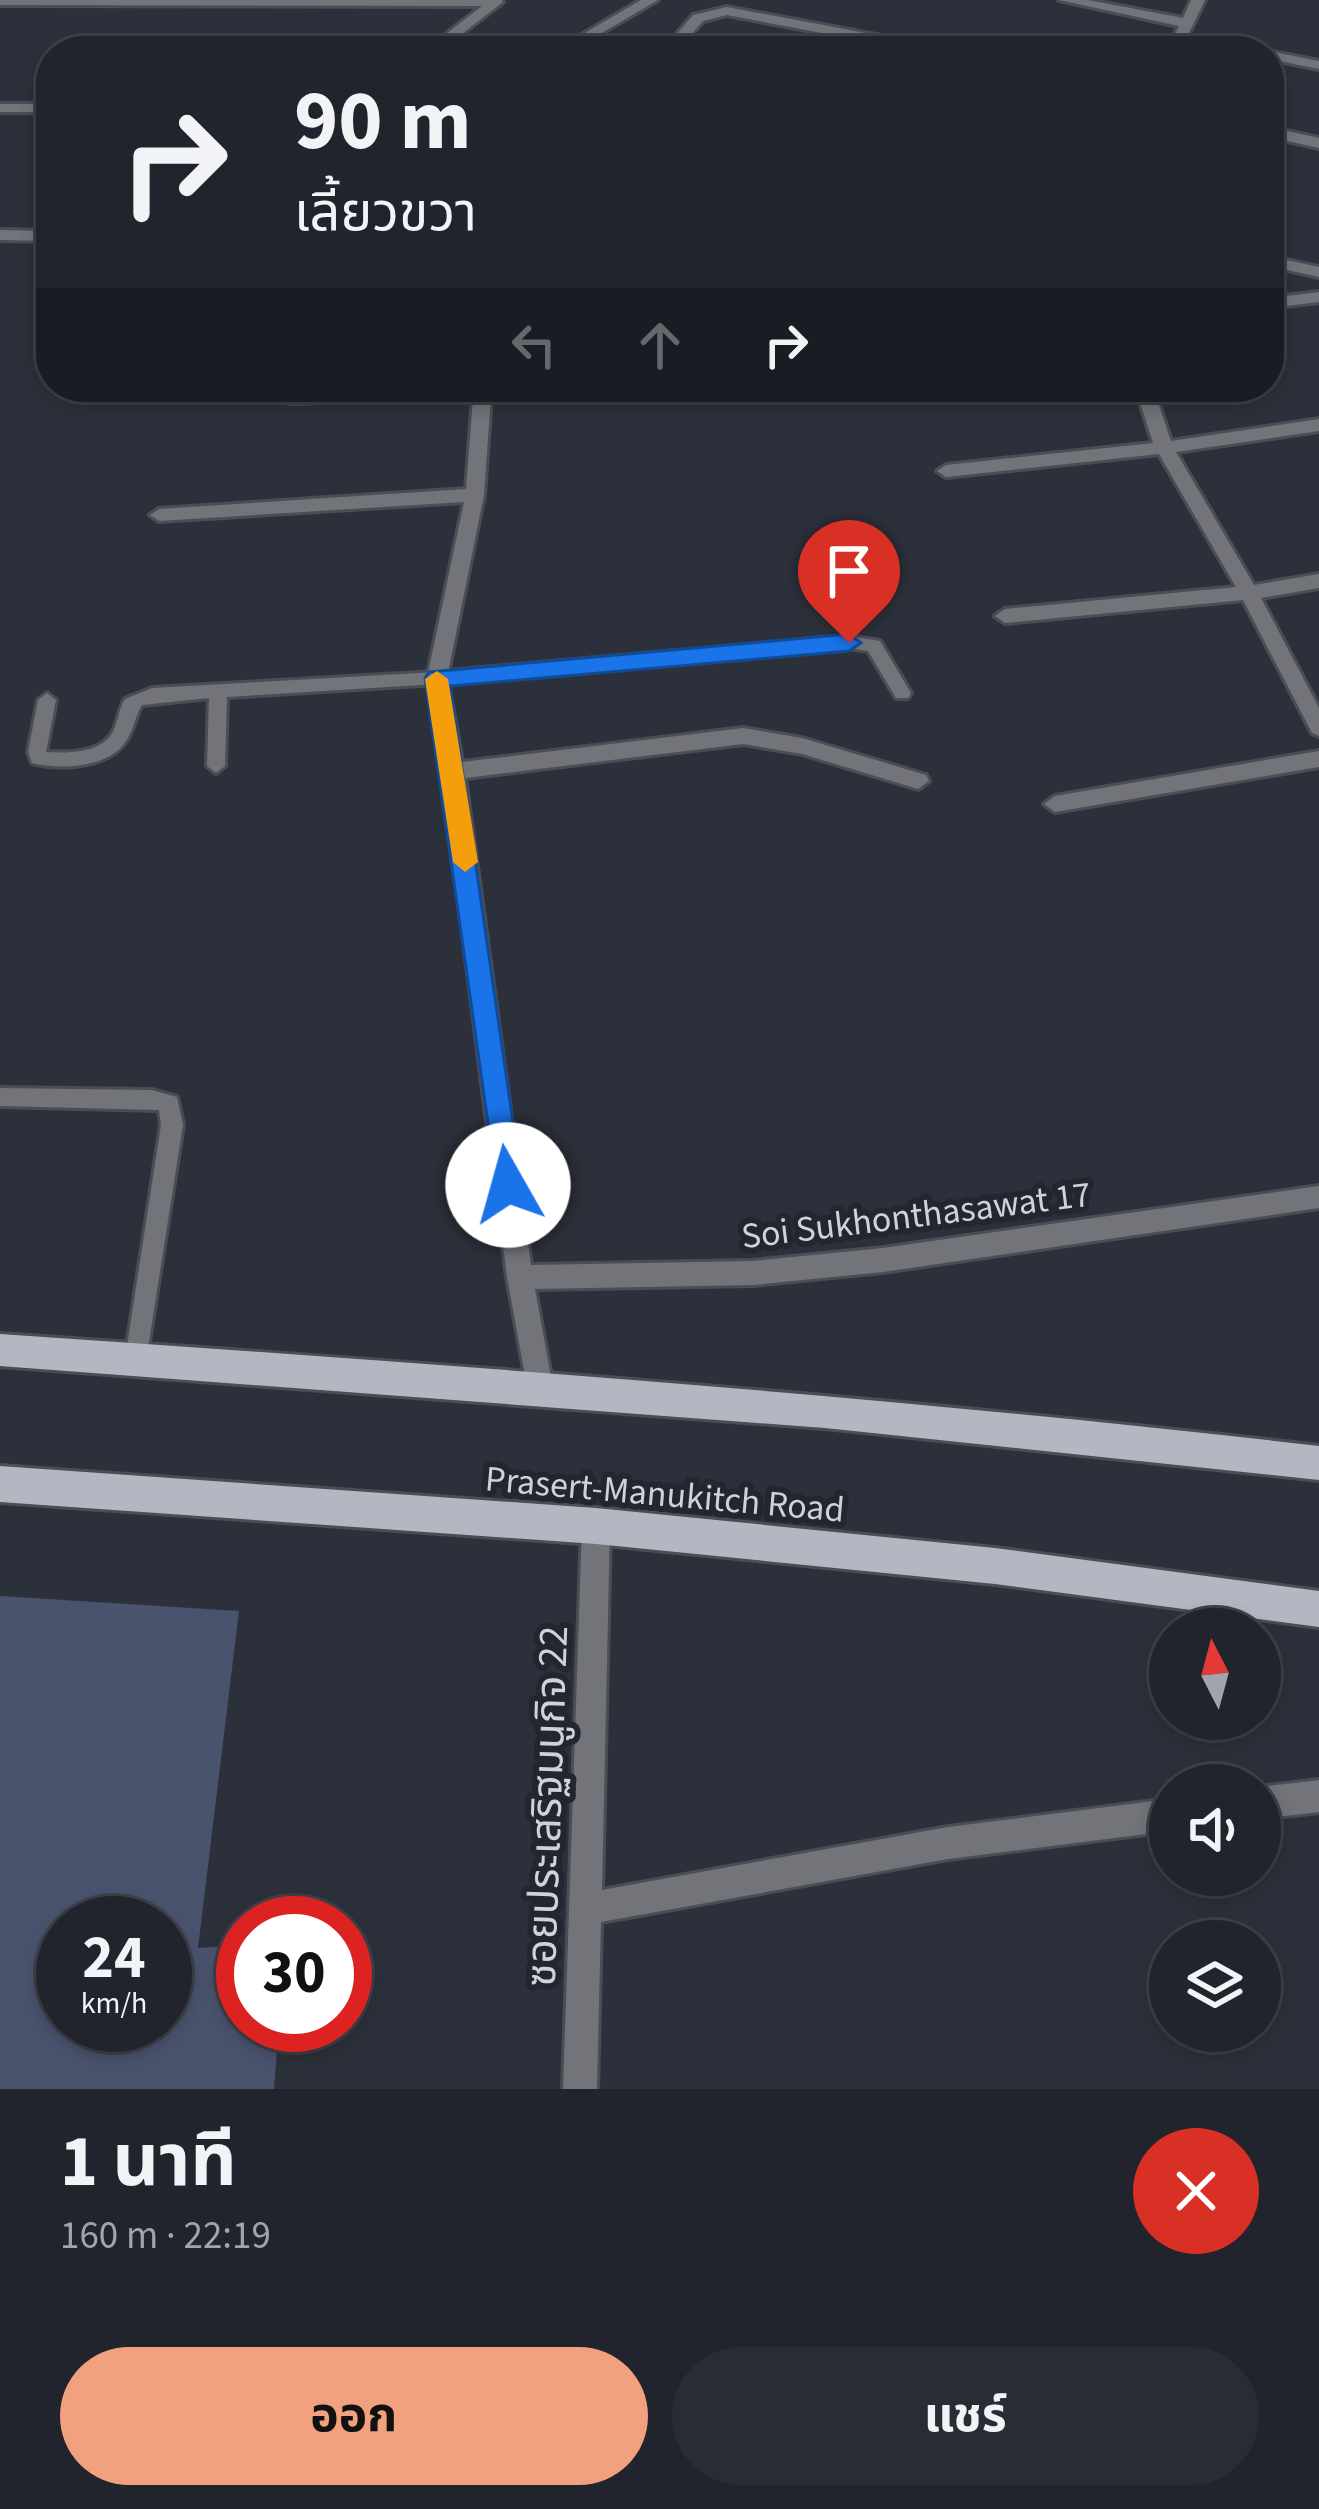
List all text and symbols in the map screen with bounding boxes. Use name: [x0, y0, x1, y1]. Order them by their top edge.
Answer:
text: 90 m: [294, 62, 472, 182]
icon: right: [96, 84, 252, 240]
text: เลี้ยวขวา: [294, 175, 477, 252]
icon: left: [501, 312, 567, 378]
icon: ahead: [627, 312, 693, 378]
icon: right: [753, 312, 819, 378]
pin: [798, 520, 900, 643]
icon: arrive: [816, 538, 882, 604]
position arrow: [445, 1122, 571, 1248]
street label: Soi Sukhonthasawat 17: [739, 1169, 1094, 1262]
street label: Prasert-Manukitch Road: [483, 1453, 847, 1536]
north arrow: [1149, 1608, 1281, 1740]
map controls: [1149, 1608, 1281, 2052]
street label: ซอยประเสริฐมนูกิจ 22: [512, 1625, 584, 1988]
button: sound: [1149, 1764, 1281, 1896]
speed limit sign: 30: [216, 1896, 372, 2052]
text: 24: [82, 1916, 146, 2001]
button: layers: [1149, 1920, 1281, 2052]
text: km/h: [81, 1982, 147, 2025]
text: 1 นาที: [60, 2111, 237, 2214]
button: close: [1133, 2128, 1259, 2254]
text: 160 m · 22:19: [60, 2208, 271, 2264]
button: ออก: [60, 2347, 648, 2485]
button: แชร์: [672, 2347, 1259, 2485]

